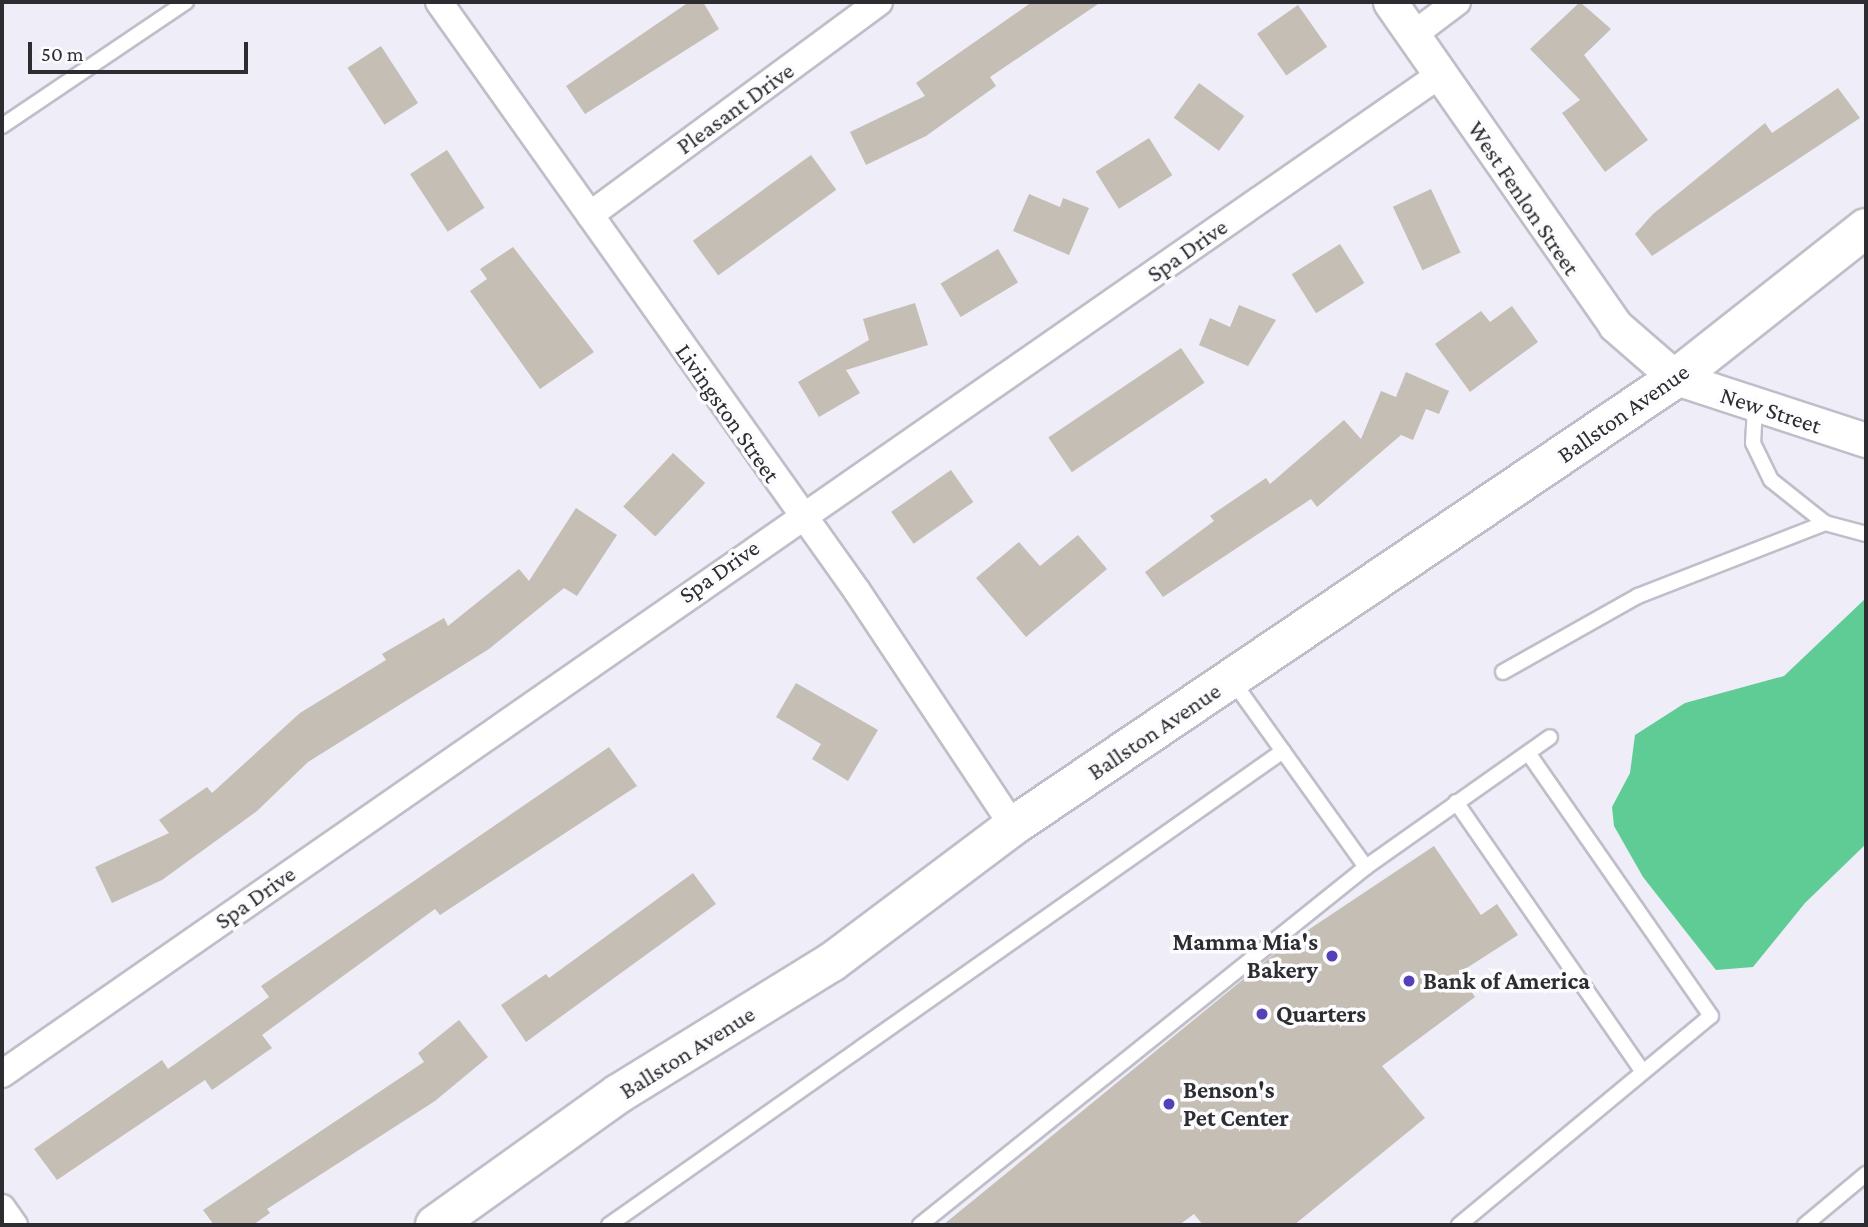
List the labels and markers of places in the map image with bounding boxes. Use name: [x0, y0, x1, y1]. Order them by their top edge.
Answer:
place label: Mamma Mia's Bakery: [1172, 928, 1318, 984]
marker: Mamma Mia's Bakery: [1324, 948, 1340, 964]
place label: Bank of America: [1423, 967, 1590, 995]
marker: Bank of America: [1401, 973, 1417, 989]
place label: Quarters: [1276, 1000, 1366, 1028]
marker: Quarters: [1254, 1006, 1270, 1022]
place label: Benson's Pet Center: [1183, 1076, 1289, 1132]
marker: Benson's Pet Center: [1161, 1096, 1177, 1112]

